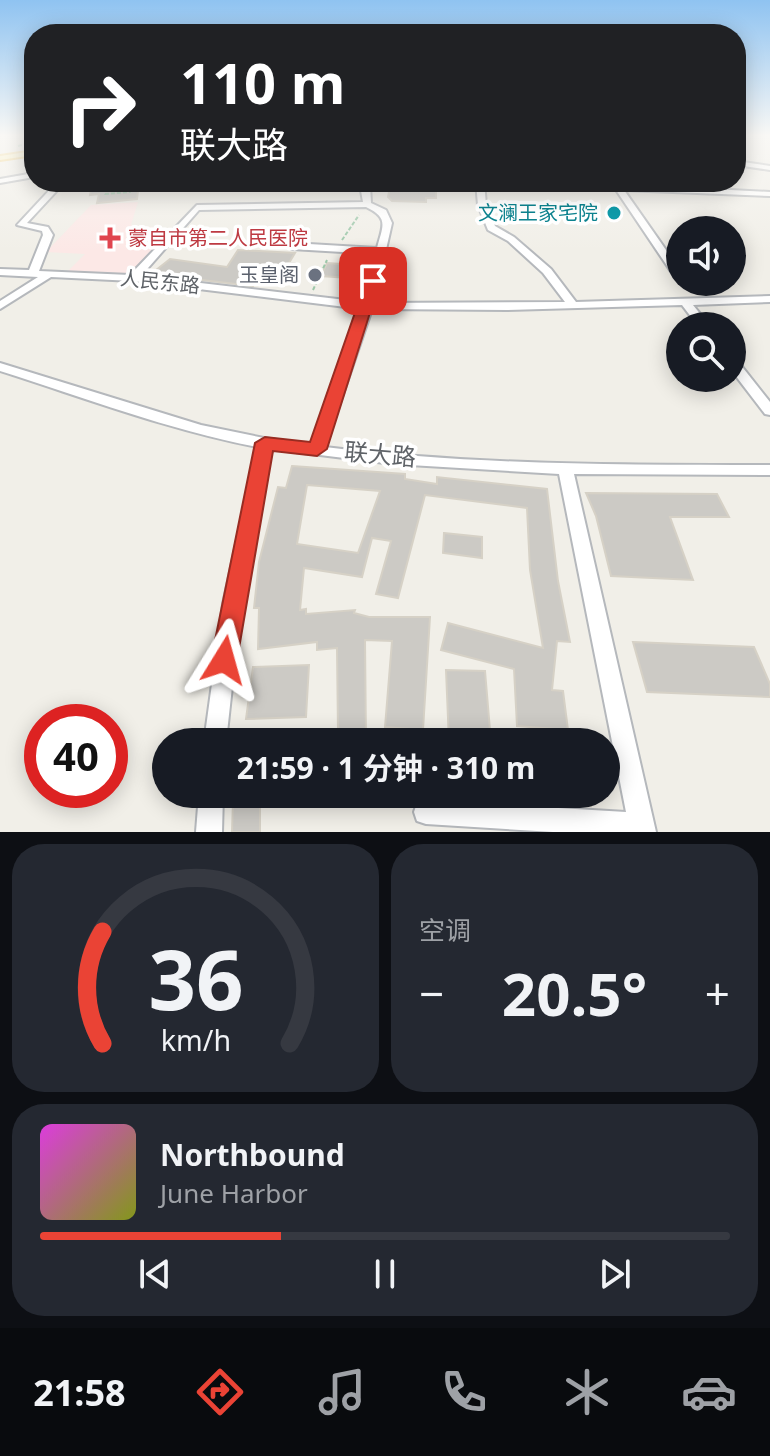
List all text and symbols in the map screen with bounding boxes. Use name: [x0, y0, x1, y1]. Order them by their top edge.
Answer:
text: 110 m: [180, 44, 345, 120]
icon: right: [48, 56, 152, 160]
text: 联大路: [180, 120, 288, 169]
place label: 文澜王家宅院: [478, 199, 598, 226]
marker: 文澜王家宅院: [605, 204, 623, 222]
map controls: [666, 216, 746, 392]
button: sound: [666, 216, 746, 296]
place label: 蒙自市第二人民医院: [128, 224, 308, 251]
marker: 蒙自市第二人民医院: [99, 227, 121, 249]
pin: [339, 247, 407, 315]
icon: arrive: [351, 259, 395, 303]
place label: 玉皇阁: [239, 261, 299, 288]
street label: 人民东路: [119, 264, 201, 299]
marker: 玉皇阁: [306, 266, 324, 284]
button: search: [666, 312, 746, 392]
street label: 联大路: [343, 434, 417, 473]
position arrow: [182, 618, 266, 702]
speed limit sign: 40: [24, 704, 128, 808]
text: 21:59 · 1 分钟 · 310 m: [237, 747, 535, 788]
text: 空调: [419, 912, 471, 948]
text: 36: [148, 921, 243, 1034]
text: 20.5°: [502, 952, 647, 1034]
text: −: [419, 963, 444, 1023]
text: +: [705, 963, 730, 1023]
text: km/h: [160, 1020, 231, 1059]
text: Northbound: [160, 1134, 345, 1175]
text: June Harbor: [160, 1175, 308, 1211]
icon: previous: [133, 1252, 177, 1296]
icon: pause: [363, 1252, 407, 1296]
icon: next: [593, 1252, 637, 1296]
icon: directions: [192, 1364, 248, 1420]
icon: music: [314, 1364, 370, 1420]
icon: phone: [436, 1364, 492, 1420]
icon: climate: [559, 1364, 615, 1420]
icon: car: [681, 1364, 737, 1420]
text: 21:58: [33, 1368, 126, 1417]

